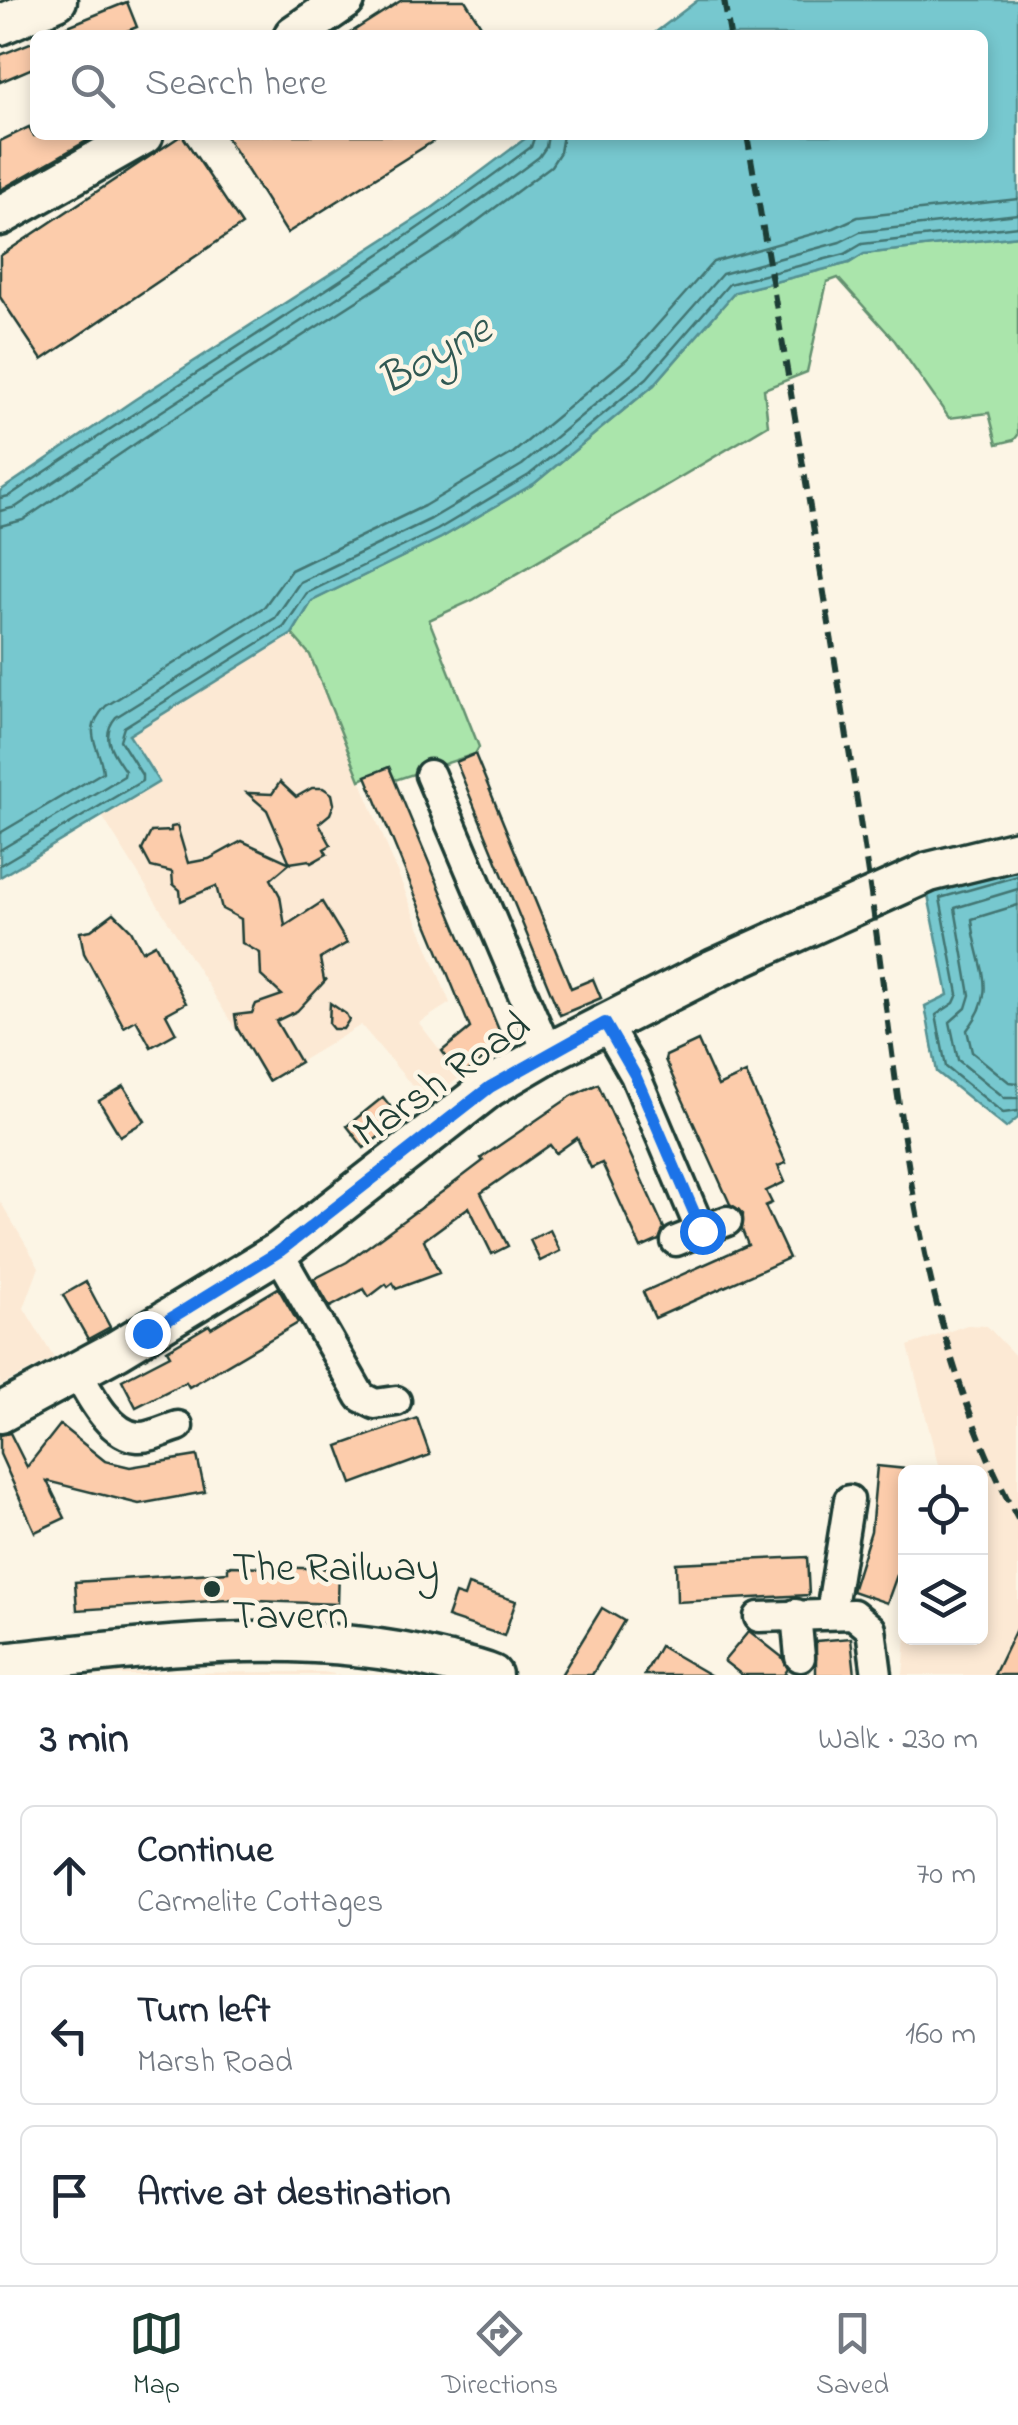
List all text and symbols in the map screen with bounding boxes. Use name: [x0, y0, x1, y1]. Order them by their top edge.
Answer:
search box: [30, 30, 988, 140]
text: Search here: [145, 57, 327, 113]
icon: search: [65, 58, 120, 113]
water label: Boyne: [366, 297, 506, 415]
street label: Marsh Road: [341, 997, 544, 1164]
route start: [680, 1209, 726, 1255]
route end: [125, 1311, 171, 1357]
map controls: [898, 1465, 988, 1645]
button: locate: [898, 1465, 988, 1555]
place label: The Railway Tavern: [232, 1539, 439, 1648]
button: layers: [898, 1555, 988, 1645]
marker: The Railway Tavern: [201, 1578, 223, 1600]
text: 3 min: [40, 1710, 129, 1771]
text: Walk · 230 m: [818, 1717, 978, 1764]
text: Continue: [137, 1824, 273, 1880]
icon: ahead: [42, 1848, 97, 1903]
text: 70 m: [916, 1852, 976, 1899]
text: Carmelite Cottages: [137, 1880, 383, 1927]
text: Turn left: [137, 1984, 270, 2040]
icon: left: [42, 2008, 97, 2063]
text: 160 m: [905, 2012, 976, 2059]
text: Marsh Road: [137, 2040, 293, 2087]
text: Arrive at destination: [137, 2167, 451, 2223]
icon: arrive: [42, 2168, 97, 2223]
tab: Map: [129, 2306, 184, 2407]
tab: Directions: [442, 2306, 558, 2407]
tab: Saved: [816, 2306, 889, 2407]

